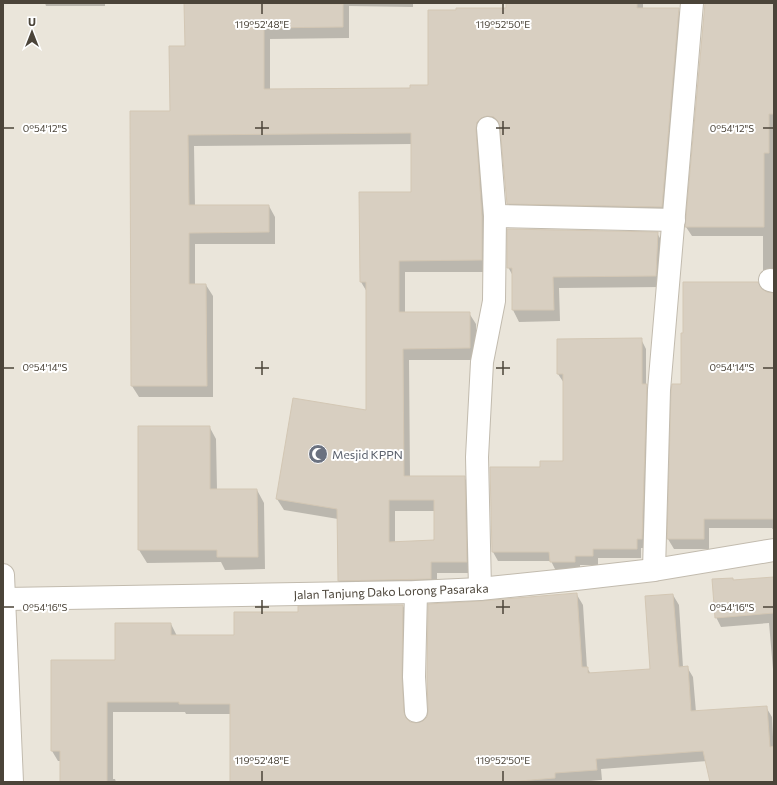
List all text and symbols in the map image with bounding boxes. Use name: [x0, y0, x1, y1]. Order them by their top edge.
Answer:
north arrow: [12, 12, 52, 52]
text: U: [28, 15, 36, 28]
text: 119°52'48"E: [235, 18, 289, 30]
text: 119°52'50"E: [476, 18, 530, 30]
text: 0°54'12"S: [23, 122, 67, 134]
text: 0°54'12"S: [710, 122, 754, 134]
text: 0°54'14"S: [23, 361, 68, 373]
text: 0°54'14"S: [710, 361, 755, 373]
mosque icon: Mesjid KPPN: [307, 443, 329, 465]
place label: Mesjid KPPN: [332, 447, 403, 461]
street label: Jalan Tanjung Dako Lorong Pasaraka: [293, 581, 489, 602]
text: 0°54'16"S: [23, 601, 68, 613]
text: 0°54'16"S: [710, 601, 755, 613]
text: 119°52'48"E: [235, 754, 289, 766]
text: 119°52'50"E: [476, 754, 530, 766]

